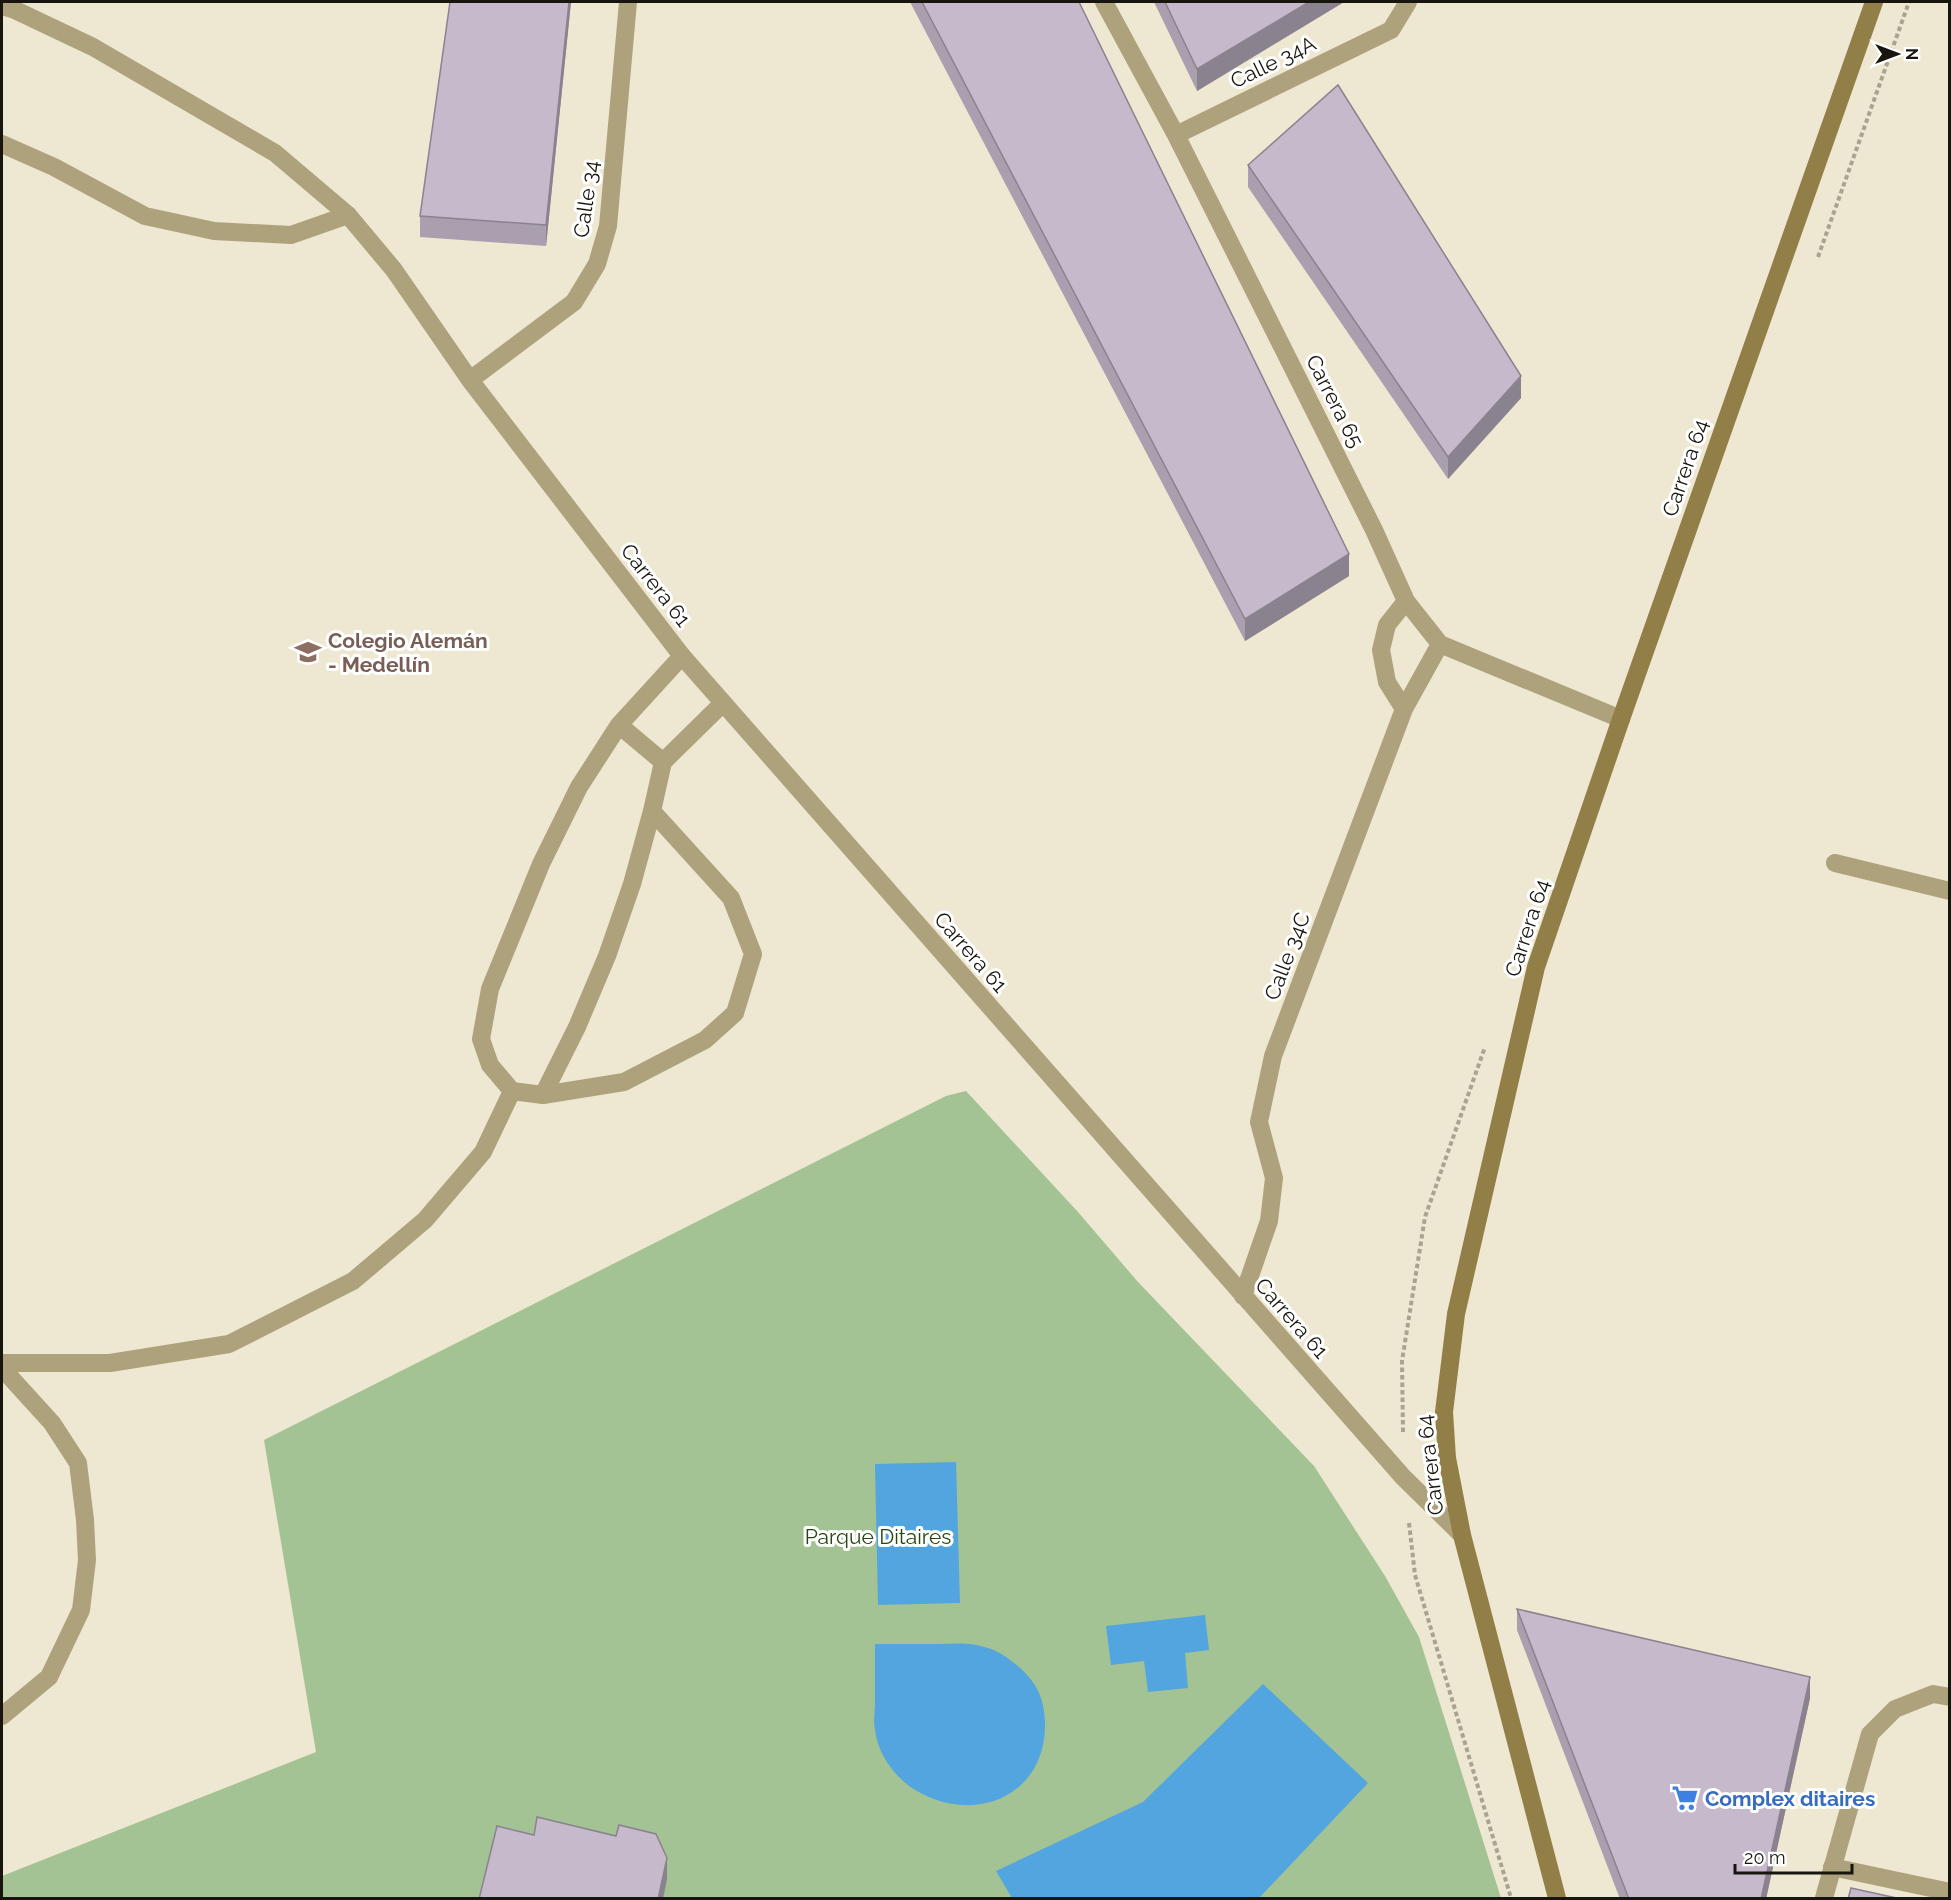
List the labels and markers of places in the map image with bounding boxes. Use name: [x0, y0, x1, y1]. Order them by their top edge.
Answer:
place label: Colegio Alemán - Medellín: [328, 628, 488, 677]
school or university icon: Colegio Alemán - Medellín: [293, 637, 323, 667]
supermarket icon: Complex ditaires: [1670, 1783, 1700, 1813]
place label: Complex ditaires: [1705, 1786, 1875, 1811]

